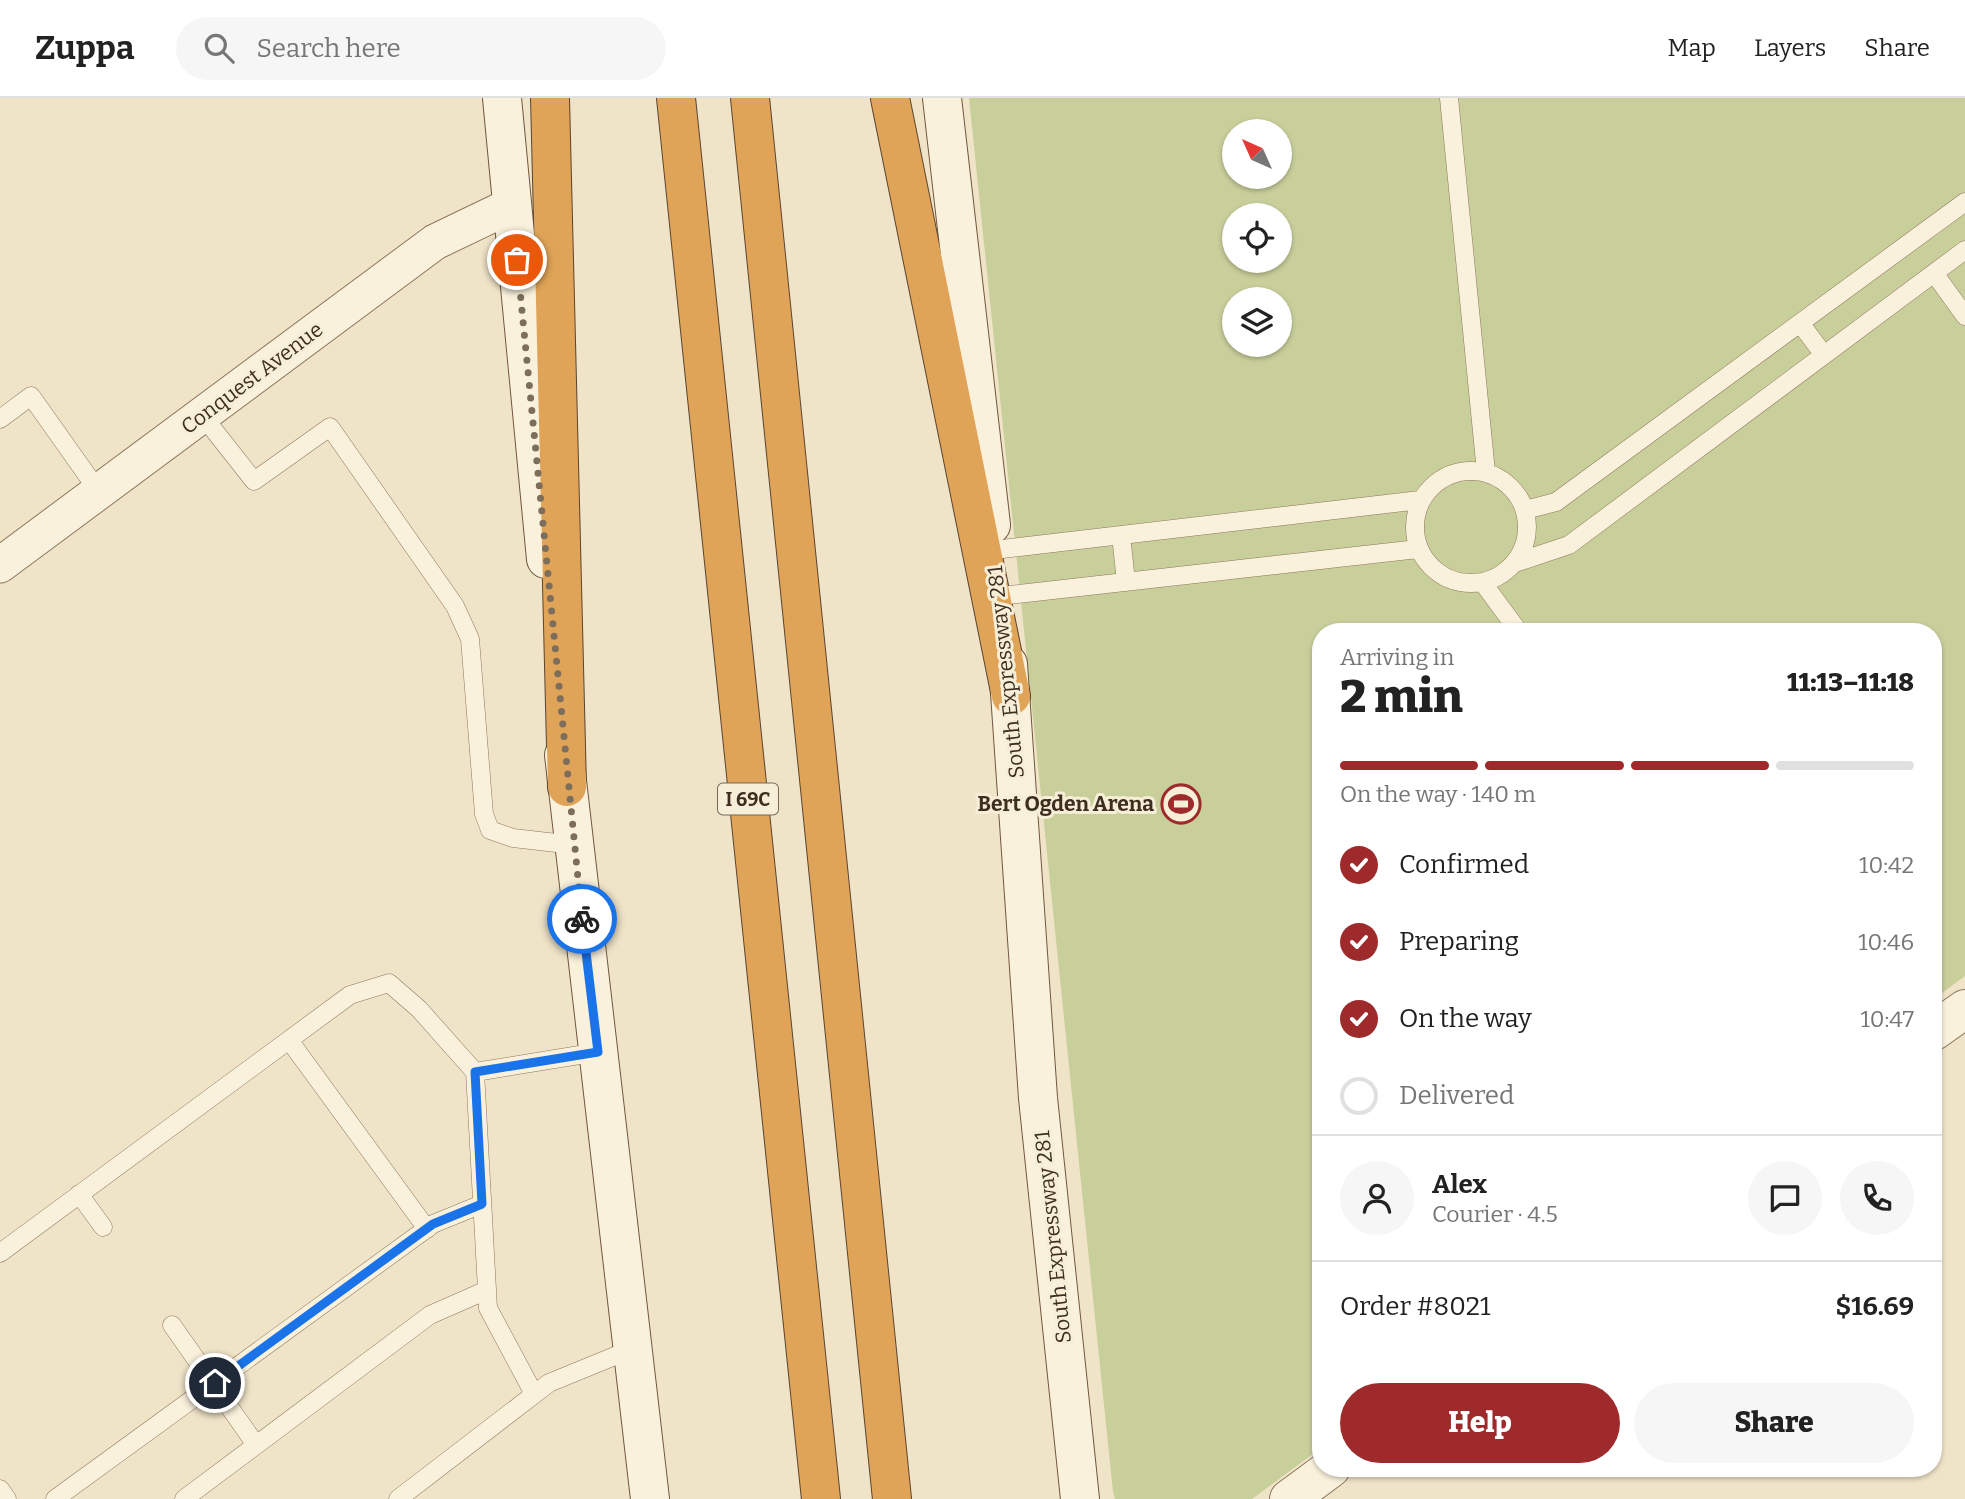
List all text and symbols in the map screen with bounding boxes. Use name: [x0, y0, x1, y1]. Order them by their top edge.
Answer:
search box: [176, 17, 666, 80]
text: Zuppa: [35, 28, 134, 68]
icon: search: [200, 29, 238, 67]
text: Search here: [256, 33, 401, 64]
text: Map: [1668, 34, 1716, 62]
text: Layers: [1754, 34, 1826, 62]
text: Share: [1864, 34, 1930, 62]
north arrow: [1222, 119, 1292, 189]
map controls: [1222, 119, 1292, 357]
button: locate: [1222, 203, 1292, 273]
pin: [487, 230, 547, 290]
icon: bag: [498, 241, 536, 279]
button: layers: [1222, 287, 1292, 357]
street label: Conquest Avenue: [176, 316, 328, 440]
street label: South Expressway 281: [982, 564, 1030, 780]
text: Arriving in: [1340, 643, 1454, 671]
text: 11:13–11:18: [1787, 667, 1914, 698]
text: 2 min: [1340, 669, 1463, 724]
text: On the way · 140 m: [1340, 780, 1536, 808]
sports icon: Bert Ogden Arena: [1160, 783, 1202, 825]
road number: I 69C: [718, 784, 778, 814]
place label: Bert Ogden Arena: [978, 791, 1154, 817]
icon: check: [1340, 846, 1378, 884]
text: Confirmed: [1399, 849, 1529, 880]
text: 10:42: [1859, 851, 1914, 879]
courier: [547, 884, 617, 954]
icon: bike: [563, 900, 601, 938]
icon: check: [1340, 923, 1378, 961]
text: Preparing: [1399, 926, 1519, 957]
text: 10:46: [1858, 928, 1914, 956]
icon: check: [1340, 1000, 1378, 1038]
text: On the way: [1399, 1003, 1532, 1034]
text: 10:47: [1860, 1005, 1914, 1033]
text: Delivered: [1399, 1080, 1514, 1111]
street label: South Expressway 281: [1029, 1129, 1077, 1345]
button: person: [1340, 1161, 1414, 1235]
button: chat: [1748, 1161, 1822, 1235]
button: phone: [1840, 1161, 1914, 1235]
text: Alex: [1432, 1169, 1487, 1200]
text: Courier · 4.5: [1432, 1200, 1558, 1228]
text: Order #8021: [1340, 1291, 1491, 1322]
text: $16.69: [1836, 1291, 1914, 1322]
pin: [185, 1353, 245, 1413]
icon: home: [196, 1364, 234, 1402]
button: Help: [1340, 1383, 1620, 1463]
button: Share: [1634, 1383, 1914, 1463]

